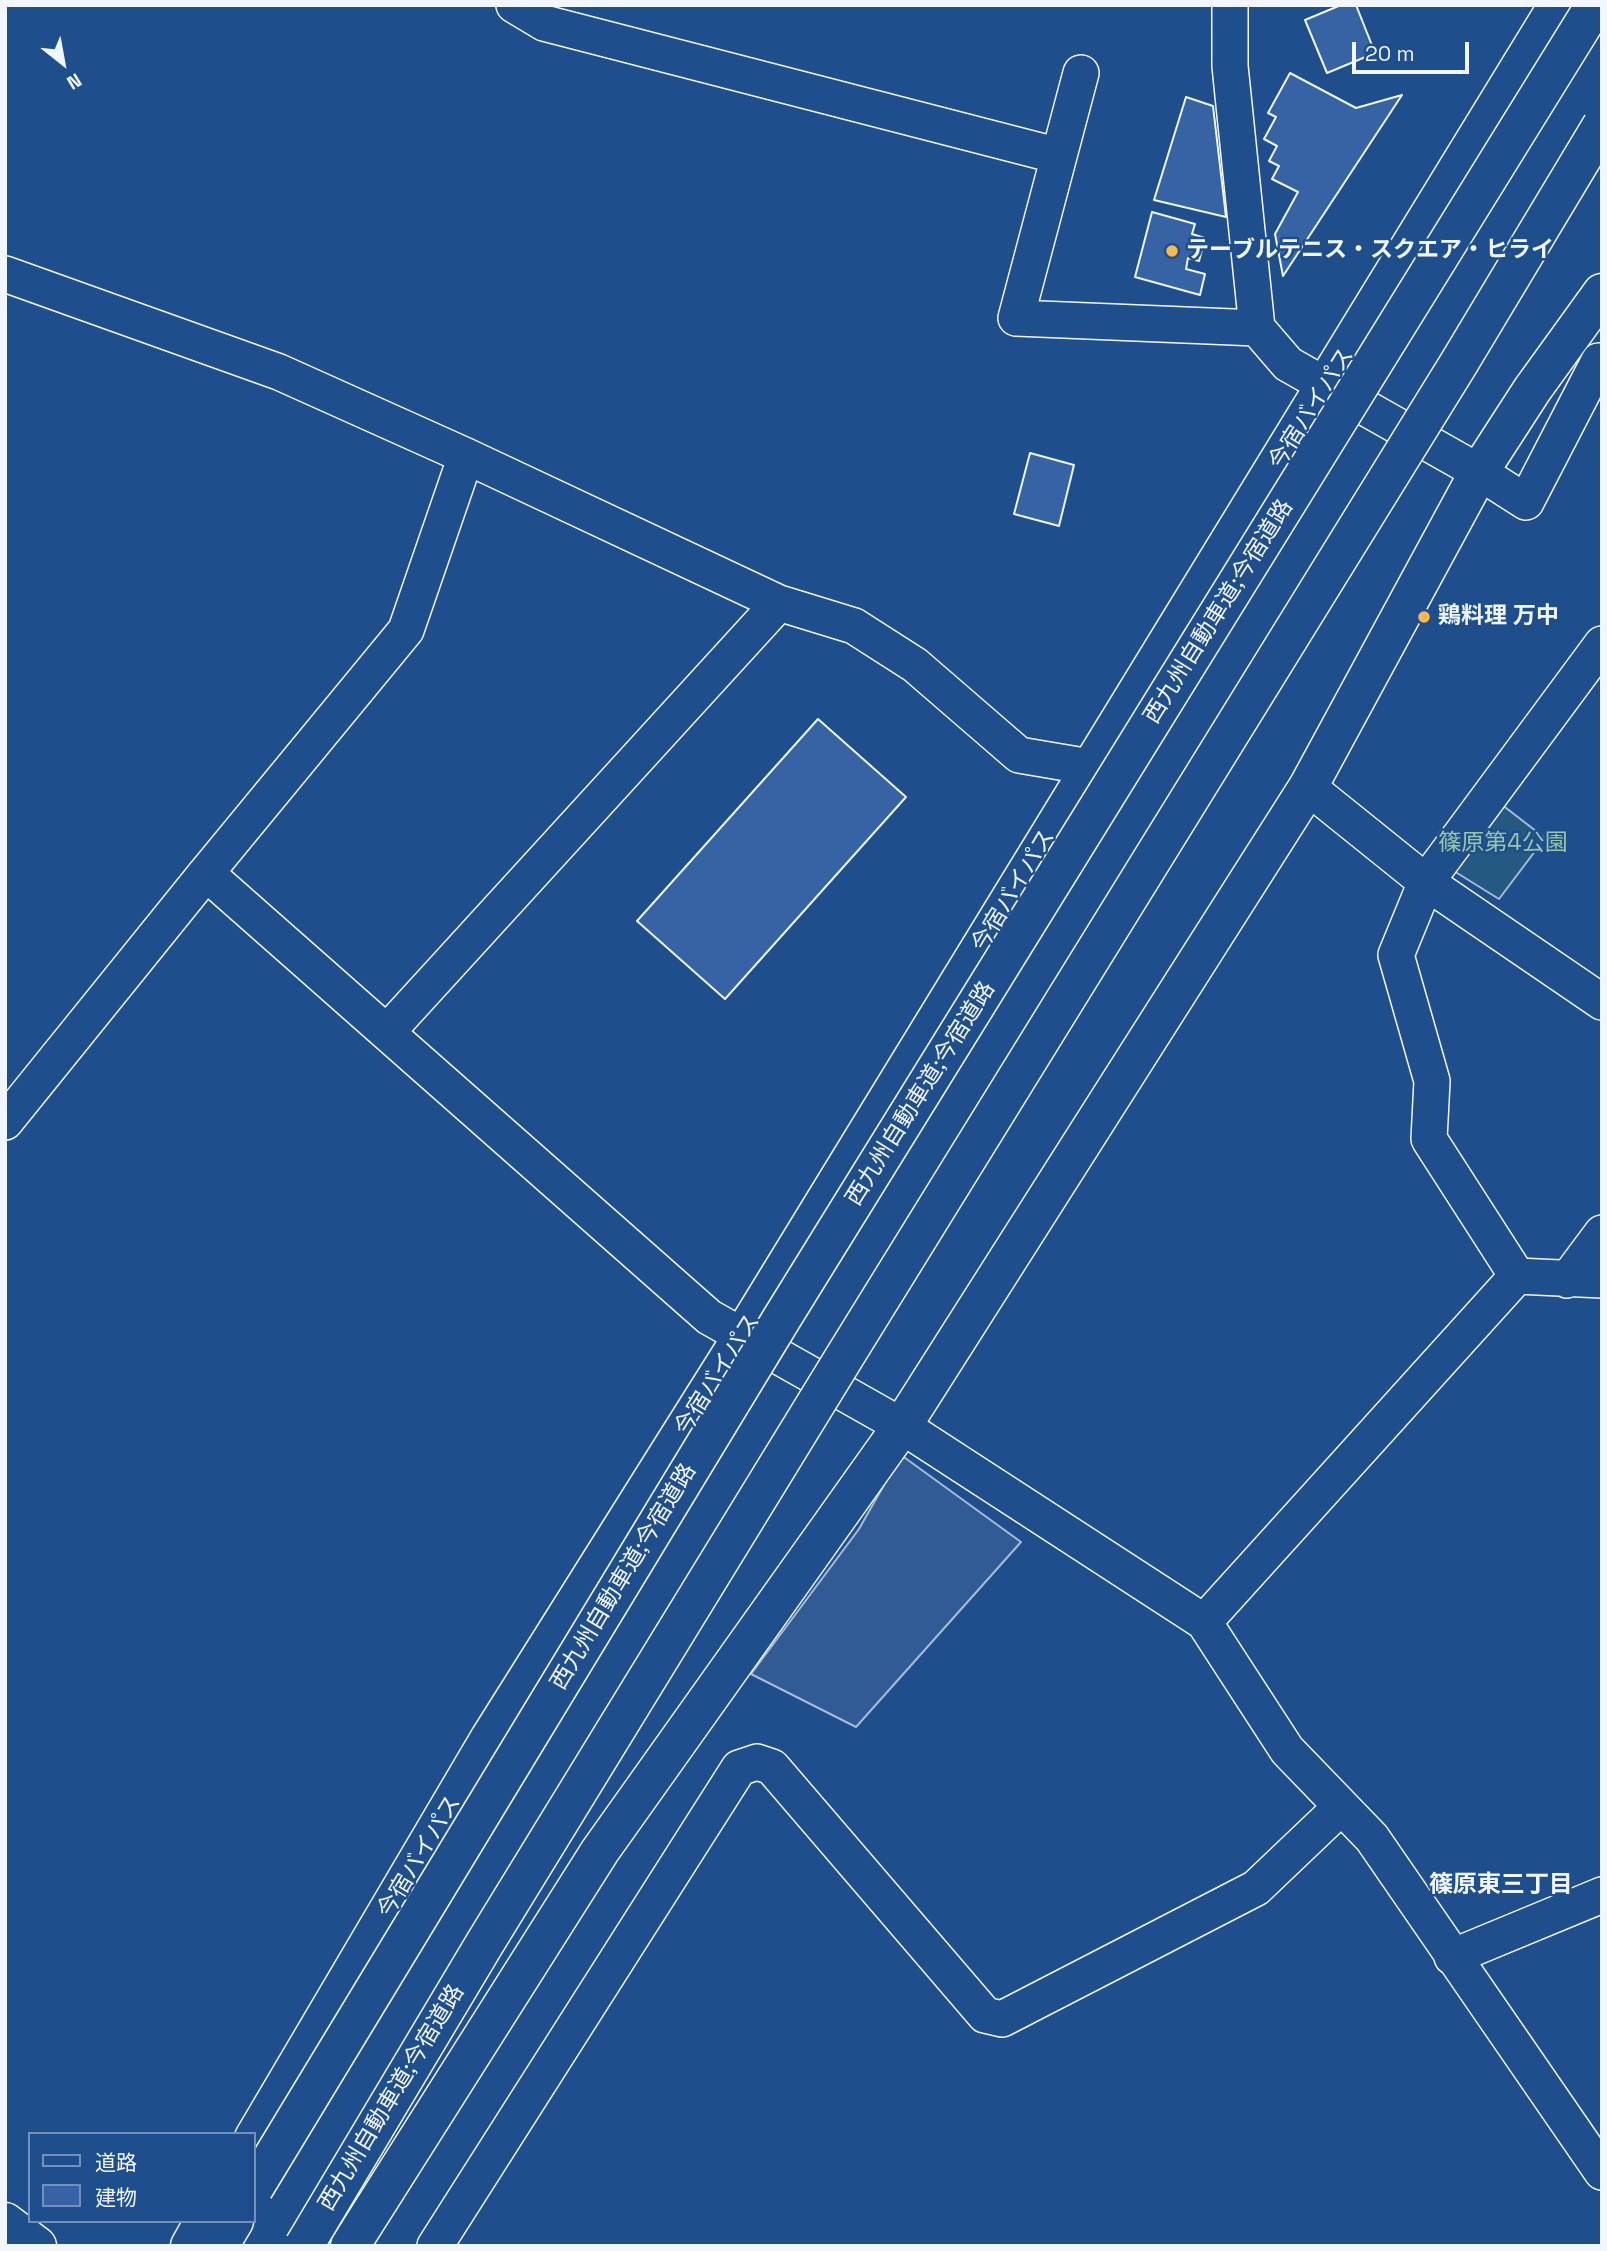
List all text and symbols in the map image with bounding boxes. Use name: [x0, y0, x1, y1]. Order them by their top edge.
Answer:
north arrow: [28, 28, 98, 98]
scale bar: [1355, 28, 1472, 72]
text: 20 m: [1365, 40, 1415, 67]
text: N: [62, 67, 86, 95]
place label: テーブルテニス・スクエア・ヒライ: [1186, 237, 1554, 265]
marker: テーブルテニス・スクエア・ヒライ: [1164, 243, 1180, 259]
street label: 今宿バイパス: [1264, 343, 1360, 475]
street label: 西九州自動車道;今宿道路: [1139, 495, 1299, 729]
place label: 鶏料理 万中: [1438, 603, 1559, 631]
marker: 鶏料理 万中: [1416, 609, 1432, 625]
street label: 今宿バイパス: [967, 825, 1061, 957]
park label: 篠原第4公園: [1438, 830, 1568, 858]
street label: 西九州自動車道;今宿道路: [841, 977, 1001, 1211]
street label: 今宿バイパス: [670, 1309, 766, 1441]
street label: 西九州自動車道;今宿道路: [546, 1459, 702, 1695]
street label: 今宿バイパス: [373, 1791, 467, 1923]
district label: 篠原東三丁目: [1429, 1871, 1573, 1899]
street label: 西九州自動車道;今宿道路: [314, 1980, 470, 2216]
legend: [28, 2132, 256, 2223]
text: 道路: [95, 2149, 137, 2176]
text: 建物: [95, 2184, 137, 2211]

